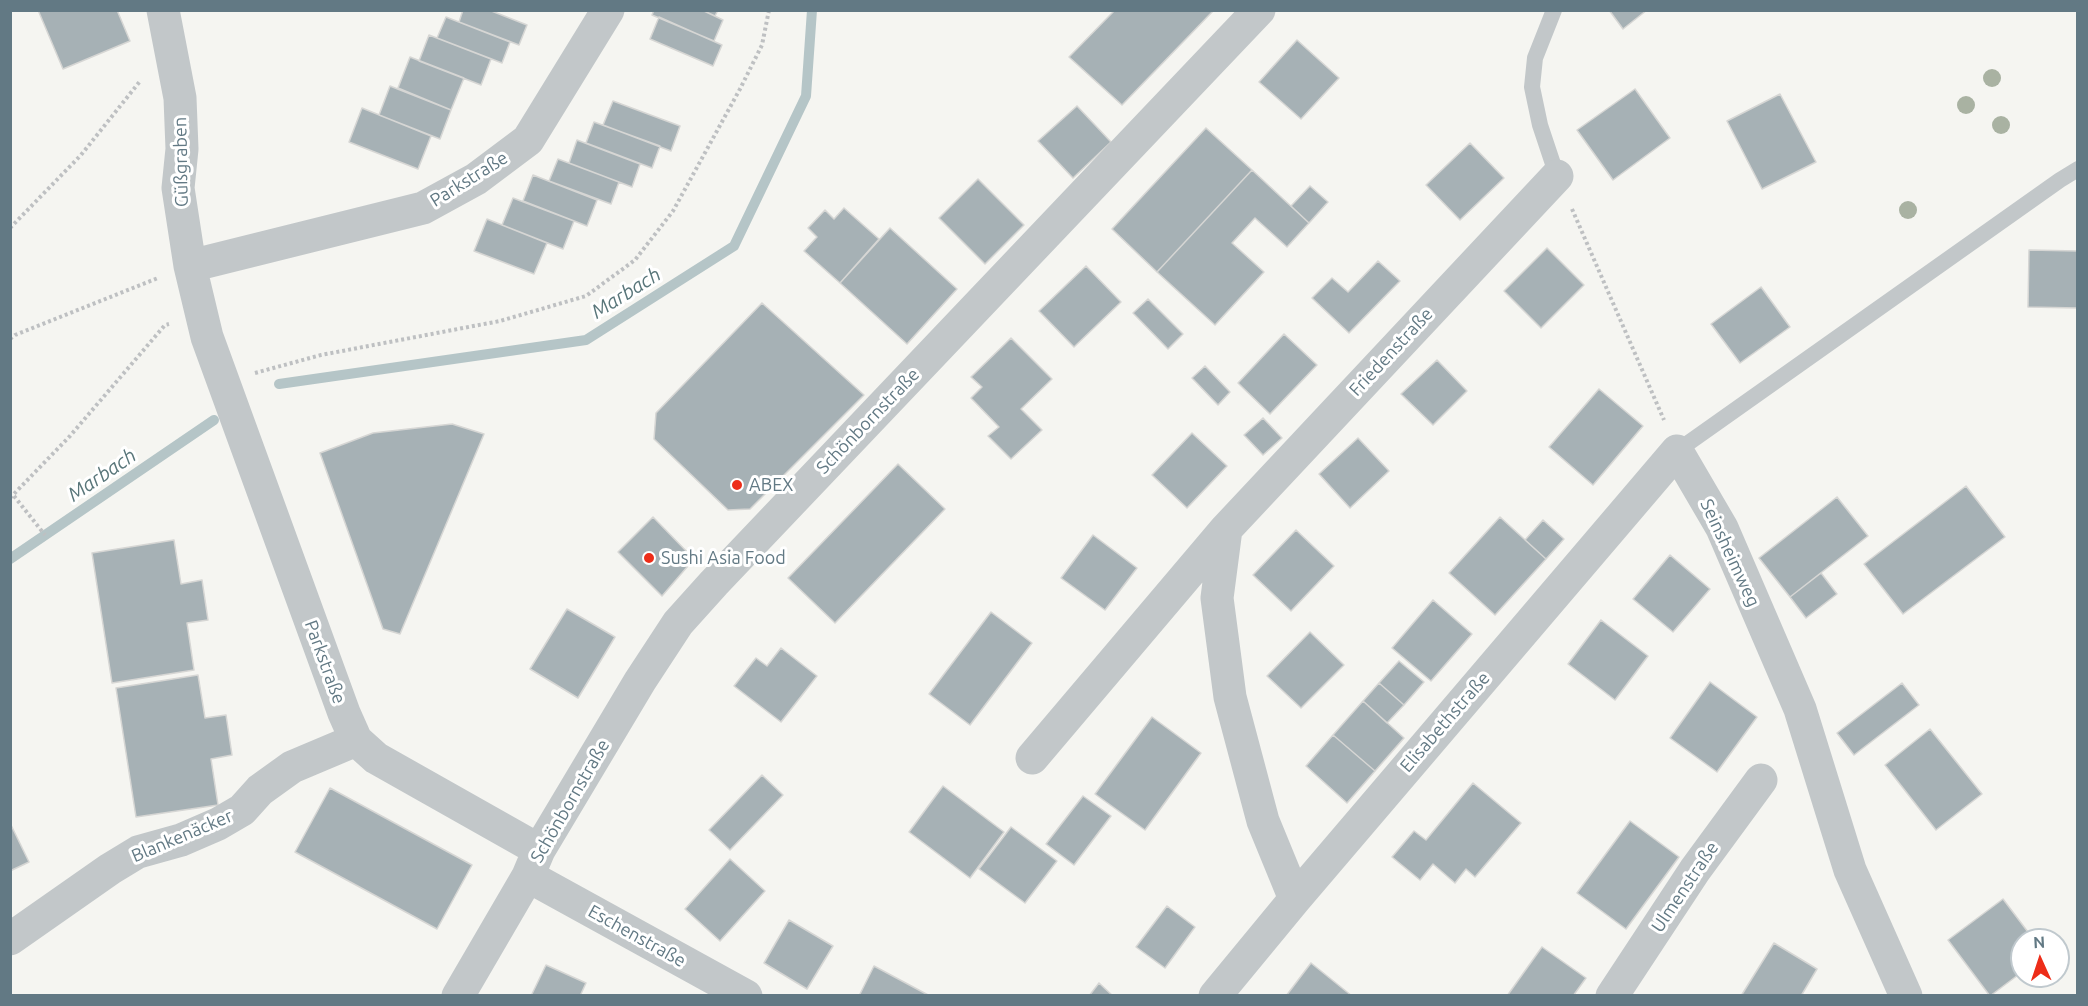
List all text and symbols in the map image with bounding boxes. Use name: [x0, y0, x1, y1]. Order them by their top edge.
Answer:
street label: Güßgraben: [169, 117, 193, 207]
street label: Parkstraße: [426, 147, 512, 211]
water label: Marbach: [587, 262, 665, 324]
street label: Friedenstraße: [1345, 303, 1437, 401]
street label: Schönbornstraße: [812, 364, 924, 478]
water label: Marbach: [63, 443, 141, 507]
place label: ABEX: [749, 474, 793, 496]
marker: ABEX: [730, 478, 744, 492]
street label: Seinsheimweg: [1696, 496, 1764, 610]
place label: Sushi Asia Food: [661, 547, 786, 569]
marker: Sushi Asia Food: [642, 551, 656, 565]
street label: Parkstraße: [300, 617, 350, 707]
street label: Elisabethstraße: [1396, 667, 1494, 777]
street label: Schönbornstraße: [526, 736, 614, 866]
street label: Blankenäcker: [128, 805, 236, 867]
street label: Ulmenstraße: [1647, 838, 1723, 936]
street label: Eschenstraße: [584, 900, 690, 972]
north arrow: [2010, 928, 2070, 988]
text: N: [2033, 933, 2046, 951]

